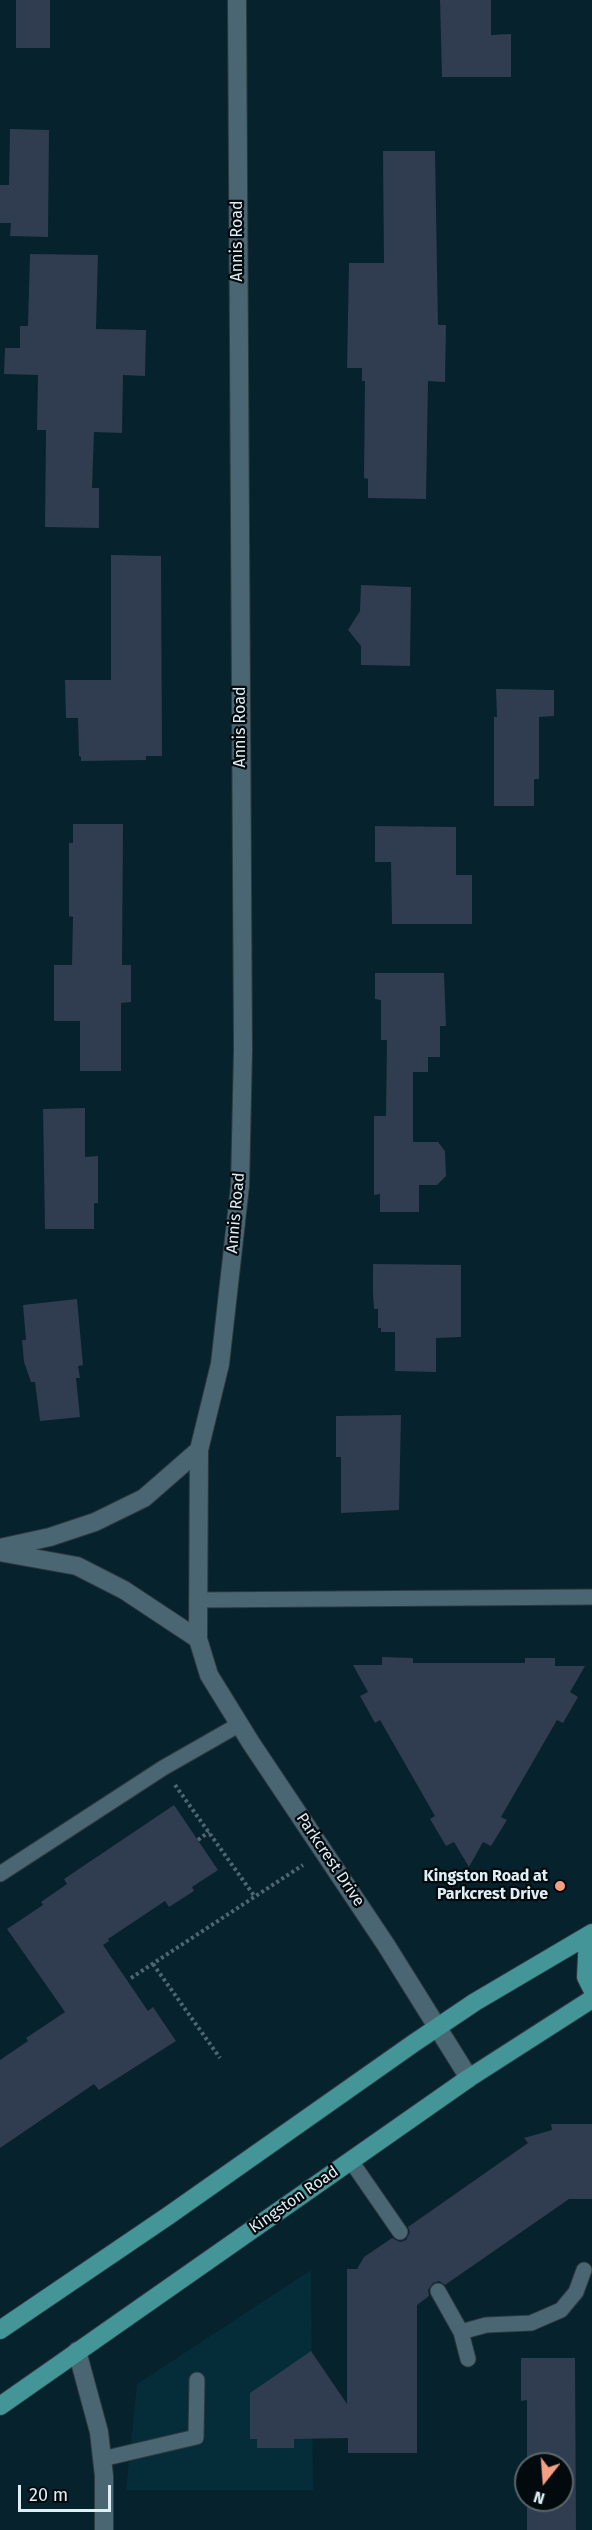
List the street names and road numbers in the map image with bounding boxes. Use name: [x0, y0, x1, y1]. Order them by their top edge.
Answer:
street label: Annis Road: [228, 200, 248, 282]
street label: Annis Road: [231, 686, 251, 768]
street label: Annis Road: [223, 1172, 249, 1254]
street label: Parkcrest Drive: [292, 1810, 368, 1910]
street label: Kingston Road: [246, 2162, 342, 2238]

